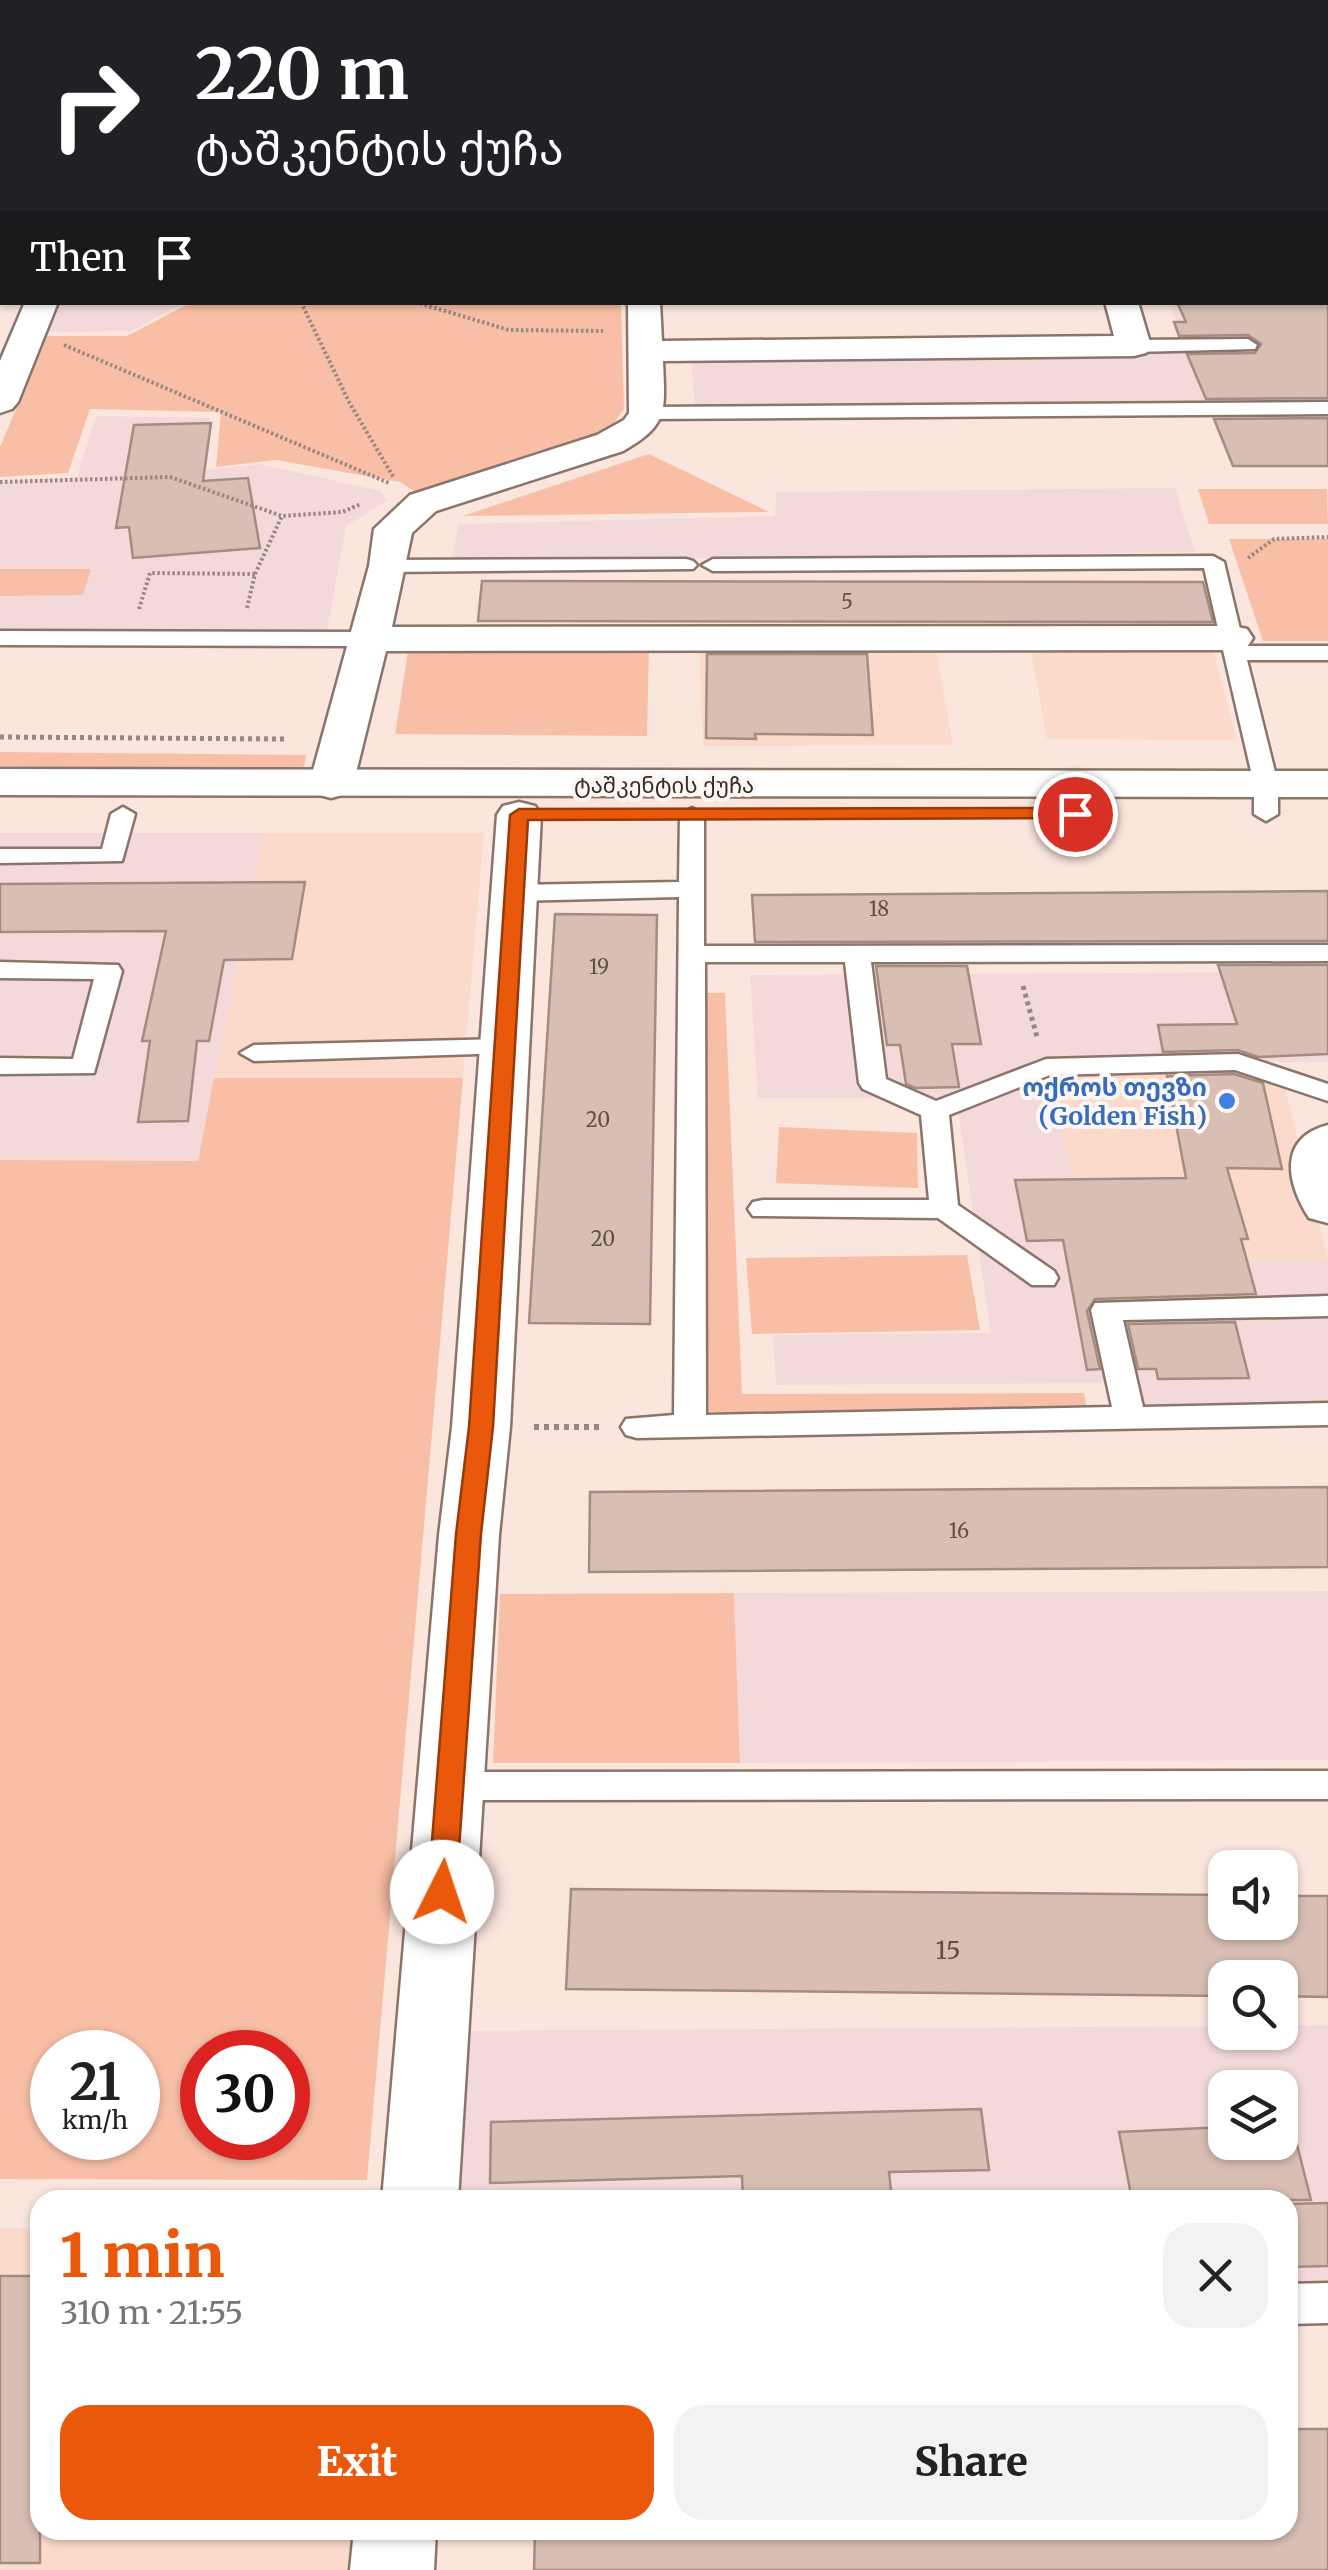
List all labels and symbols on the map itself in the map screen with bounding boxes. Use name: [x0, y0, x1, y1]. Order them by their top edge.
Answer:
house number: 5: [841, 589, 853, 614]
street label: ტაშკენტის ქუჩა: [574, 771, 754, 799]
pin: [1033, 772, 1118, 857]
house number: 18: [869, 896, 889, 921]
house number: 19: [589, 954, 609, 979]
place label: ოქროს თევზი (Golden Fish): [1022, 1071, 1207, 1132]
marker: ოქროს თევზი (Golden Fish): [1216, 1090, 1238, 1112]
house number: 20: [586, 1107, 610, 1132]
house number: 20: [591, 1226, 615, 1251]
house number: 16: [949, 1518, 969, 1543]
position arrow: [390, 1840, 494, 1944]
house number: 15: [935, 1934, 961, 1966]
speed limit sign: 30: [180, 2030, 310, 2160]

